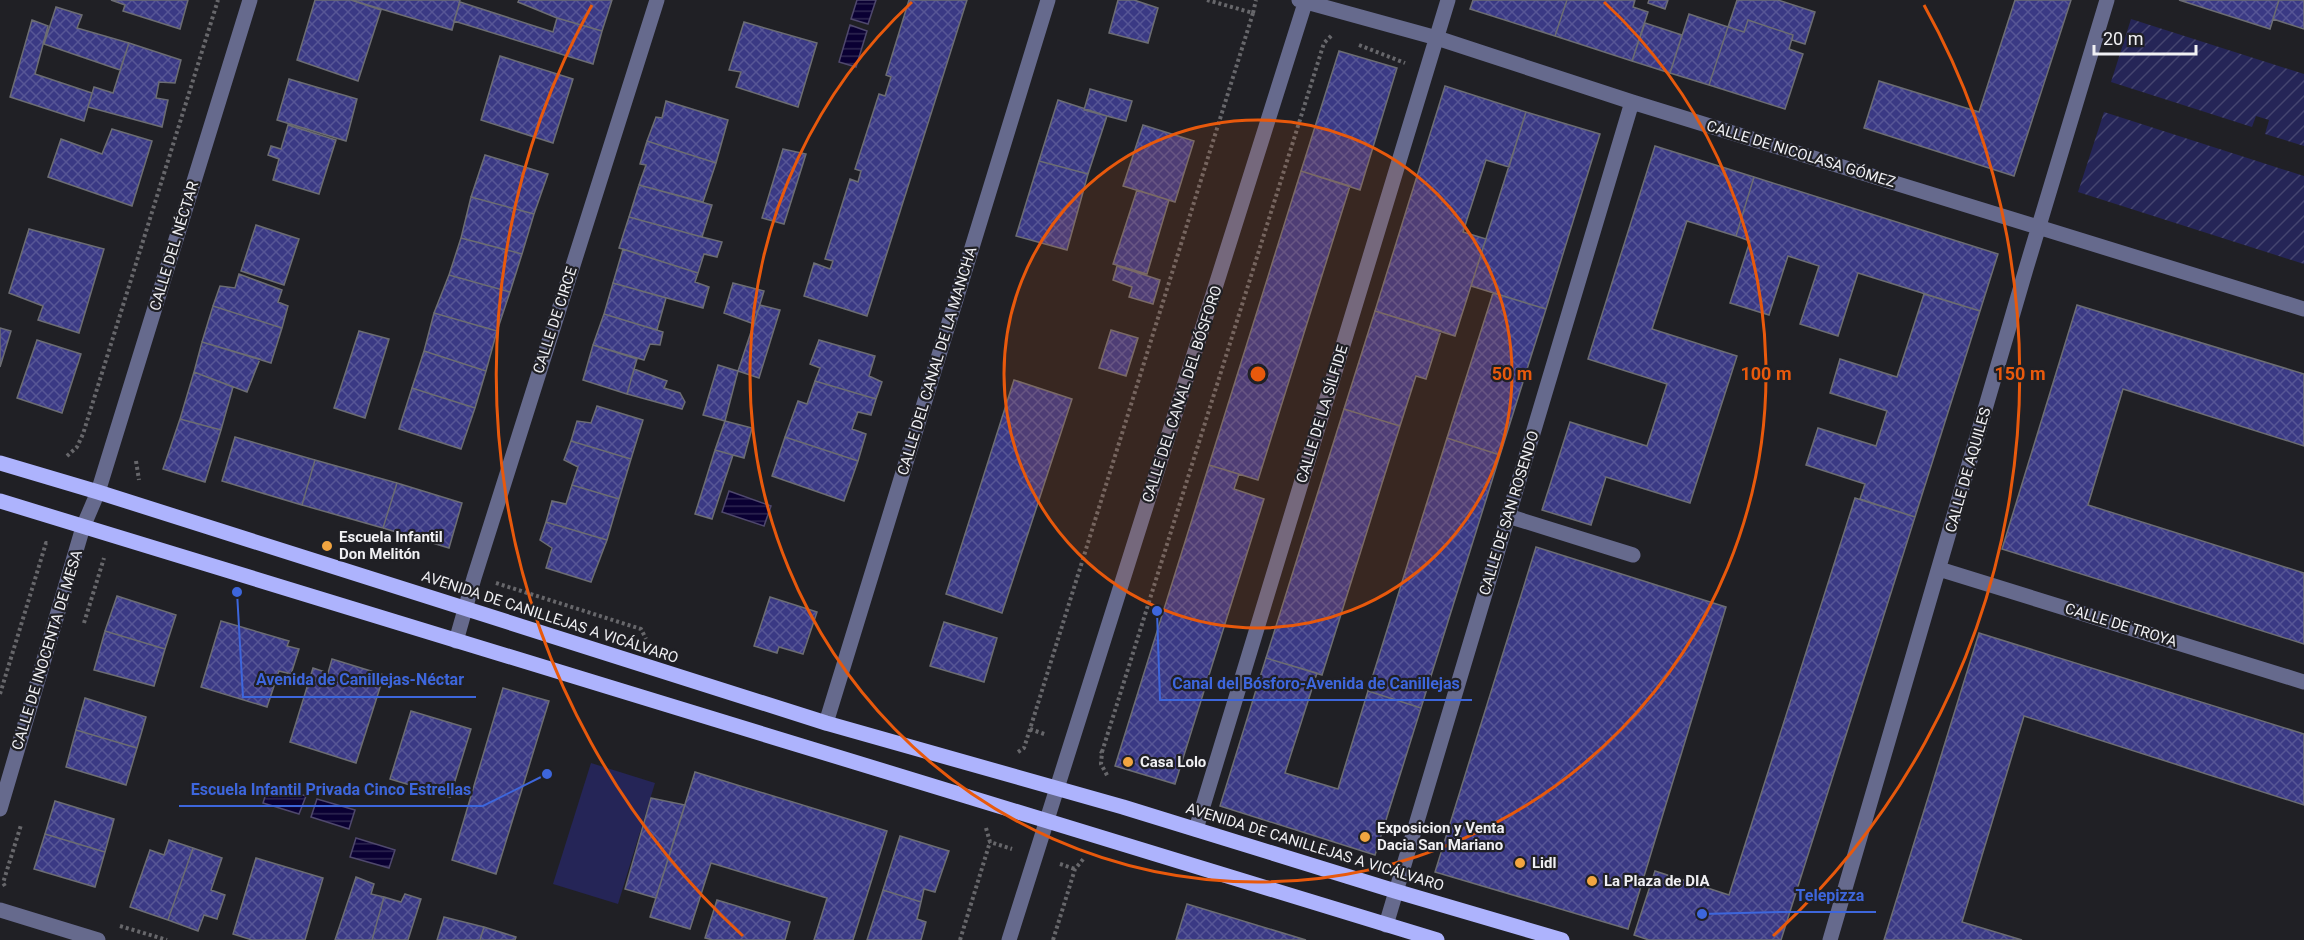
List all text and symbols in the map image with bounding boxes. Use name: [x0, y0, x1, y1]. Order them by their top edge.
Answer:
scale bar: [2094, 18, 2196, 56]
text: 20 m: [2103, 28, 2143, 49]
street label: CALLE DE NICOLASA GÓMEZ: [1704, 117, 1898, 191]
street label: CALLE DEL NÉCTAR: [146, 179, 202, 313]
street label: CALLE DEL CANAL DE LA MANCHA: [894, 244, 980, 477]
street label: CALLE DE CIRCE: [529, 264, 581, 376]
street label: CALLE DEL CANAL DEL BÓSFORO: [1138, 283, 1226, 505]
street label: CALLE DE LA SÍLFIDE: [1292, 342, 1352, 485]
text: 50 m: [1492, 363, 1532, 384]
text: 100 m: [1740, 363, 1792, 384]
text: 150 m: [1994, 363, 2046, 384]
centre of rings: [1248, 364, 1268, 384]
street label: CALLE DE AQUILES: [1942, 405, 1995, 535]
street label: CALLE DE SAN ROSENDO: [1475, 429, 1543, 597]
place label: Escuela Infantil Don Melitón: [339, 528, 443, 563]
marker: Escuela Infantil Don Melitón: [320, 539, 334, 553]
street label: CALLE DE INOCENTA DE MESA: [8, 548, 86, 752]
street label: AVENIDA DE CANILLEJAS A VICÁLVARO: [419, 567, 681, 667]
street label: CALLE DE TROYA: [2063, 599, 2179, 651]
callout: Avenida de Canillejas-Néctar: [243, 663, 476, 697]
callout: Canal del Bósforo-Avenida de Canillejas: [1160, 666, 1472, 700]
text: Avenida de Canillejas-Néctar: [256, 670, 464, 689]
text: Canal del Bósforo-Avenida de Canillejas: [1172, 674, 1460, 693]
place label: Casa Lolo: [1140, 753, 1206, 771]
marker: Casa Lolo: [1121, 755, 1135, 769]
callout: Escuela Infantil Privada Cinco Estrellas: [179, 772, 483, 806]
text: Escuela Infantil Privada Cinco Estrellas: [191, 780, 471, 799]
street label: AVENIDA DE CANILLEJAS A VICÁLVARO: [1184, 799, 1446, 895]
place label: Exposicion y Venta Dacia San Mariano: [1377, 819, 1504, 854]
marker: Exposicion y Venta Dacia San Mariano: [1358, 830, 1372, 844]
place label: Lidl: [1532, 854, 1557, 872]
marker: Lidl: [1513, 856, 1527, 870]
place label: La Plaza de DIA: [1604, 872, 1710, 890]
marker: La Plaza de DIA: [1585, 874, 1599, 888]
callout: Telepizza: [1783, 878, 1876, 912]
text: Telepizza: [1796, 886, 1865, 905]

